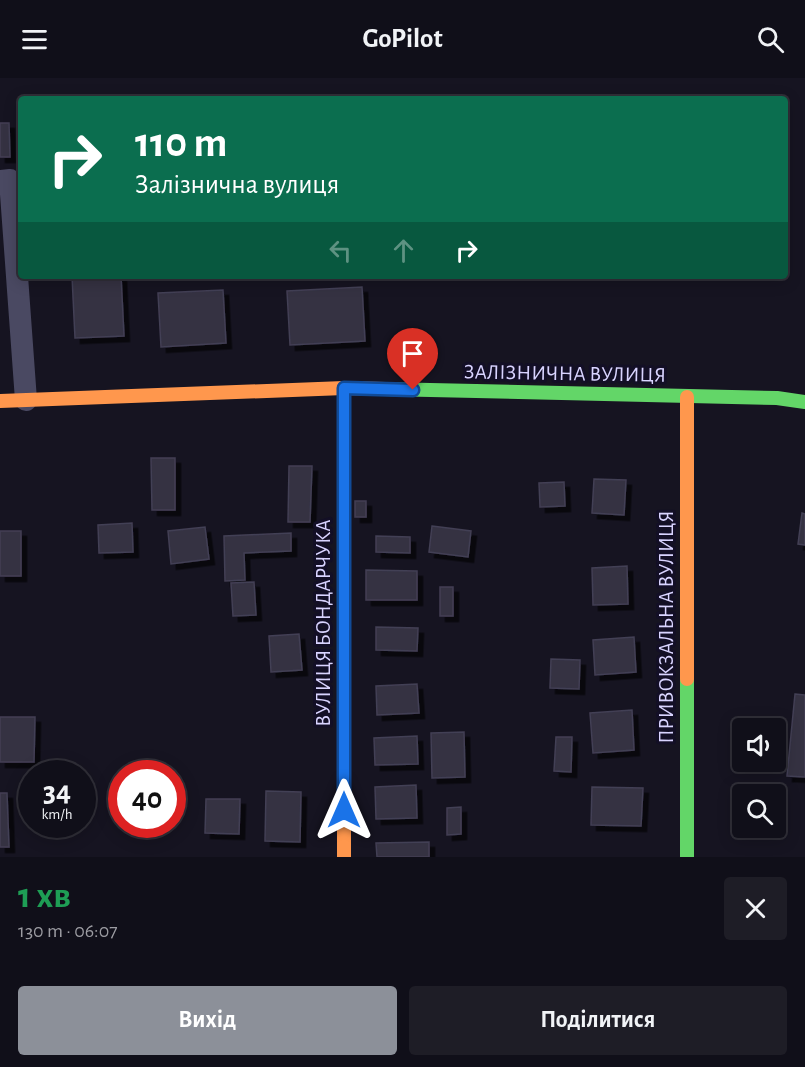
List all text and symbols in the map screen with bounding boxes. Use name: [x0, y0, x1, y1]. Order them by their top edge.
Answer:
icon: menu: [18, 23, 51, 56]
icon: search: [754, 23, 787, 56]
text: GoPilot: [362, 25, 443, 52]
icon: right: [36, 120, 114, 198]
text: 110 m: [135, 122, 227, 164]
text: Залізнична вулиця: [135, 171, 339, 198]
icon: left: [324, 234, 357, 267]
icon: ahead: [387, 234, 420, 267]
icon: right: [450, 234, 483, 267]
pin: [387, 328, 438, 390]
icon: arrive: [396, 337, 429, 370]
street label: ЗАЛІЗНИЧНА ВУЛИЦЯ: [464, 361, 666, 386]
street label: ПРИВОКЗАЛЬНА ВУЛИЦЯ: [656, 511, 677, 743]
street label: ВУЛИЦЯ БОНДАРЧУКА: [313, 519, 334, 727]
map controls: [732, 718, 786, 838]
button: sound: [732, 718, 786, 772]
speed limit sign: 40: [108, 760, 186, 838]
text: 34: [43, 777, 71, 807]
position arrow: [312, 778, 376, 842]
button: search: [732, 784, 786, 838]
text: km/h: [42, 807, 72, 822]
button: close: [724, 877, 787, 940]
text: 1 хв: [18, 878, 71, 914]
text: 130 m · 06:07: [18, 921, 118, 941]
button: Вихід: [18, 986, 397, 1055]
button: Поділитися: [409, 986, 787, 1055]

